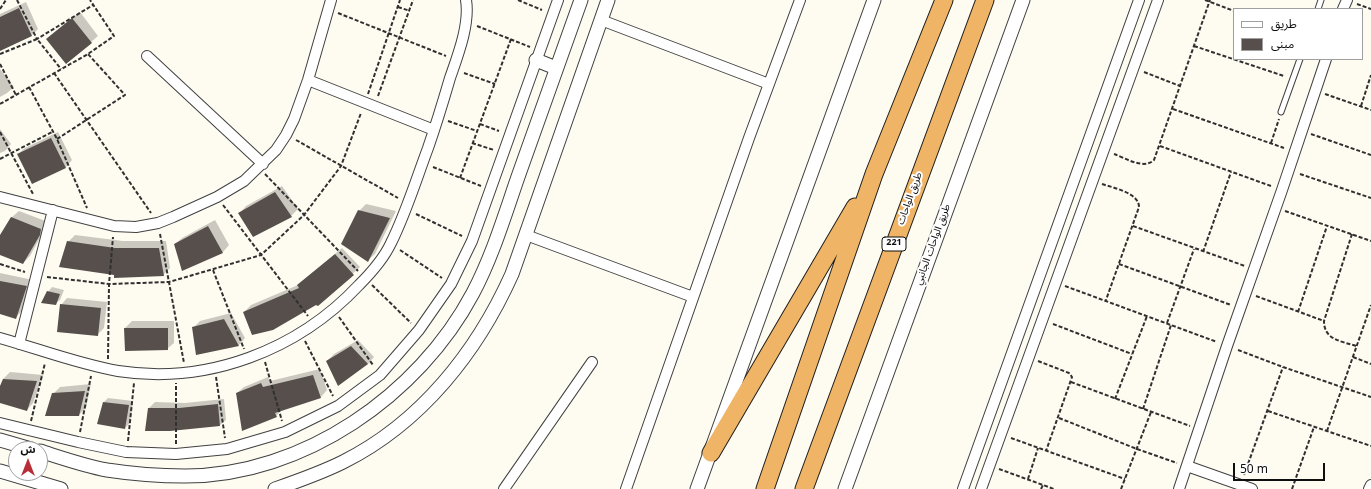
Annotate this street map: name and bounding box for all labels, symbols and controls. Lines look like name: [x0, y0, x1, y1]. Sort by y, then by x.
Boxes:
legend: [1233, 8, 1363, 60]
text: طريق: [1271, 12, 1297, 37]
text: مبنى: [1271, 32, 1294, 57]
street label: طريق الواحات: [896, 171, 926, 227]
street label: طريق الواحات الجانبي: [914, 203, 954, 287]
road number: 221: [882, 237, 906, 251]
text: ش: [20, 438, 36, 461]
north arrow: [8, 441, 48, 481]
scale bar: [1235, 455, 1327, 481]
text: 50 m: [1240, 457, 1268, 482]

